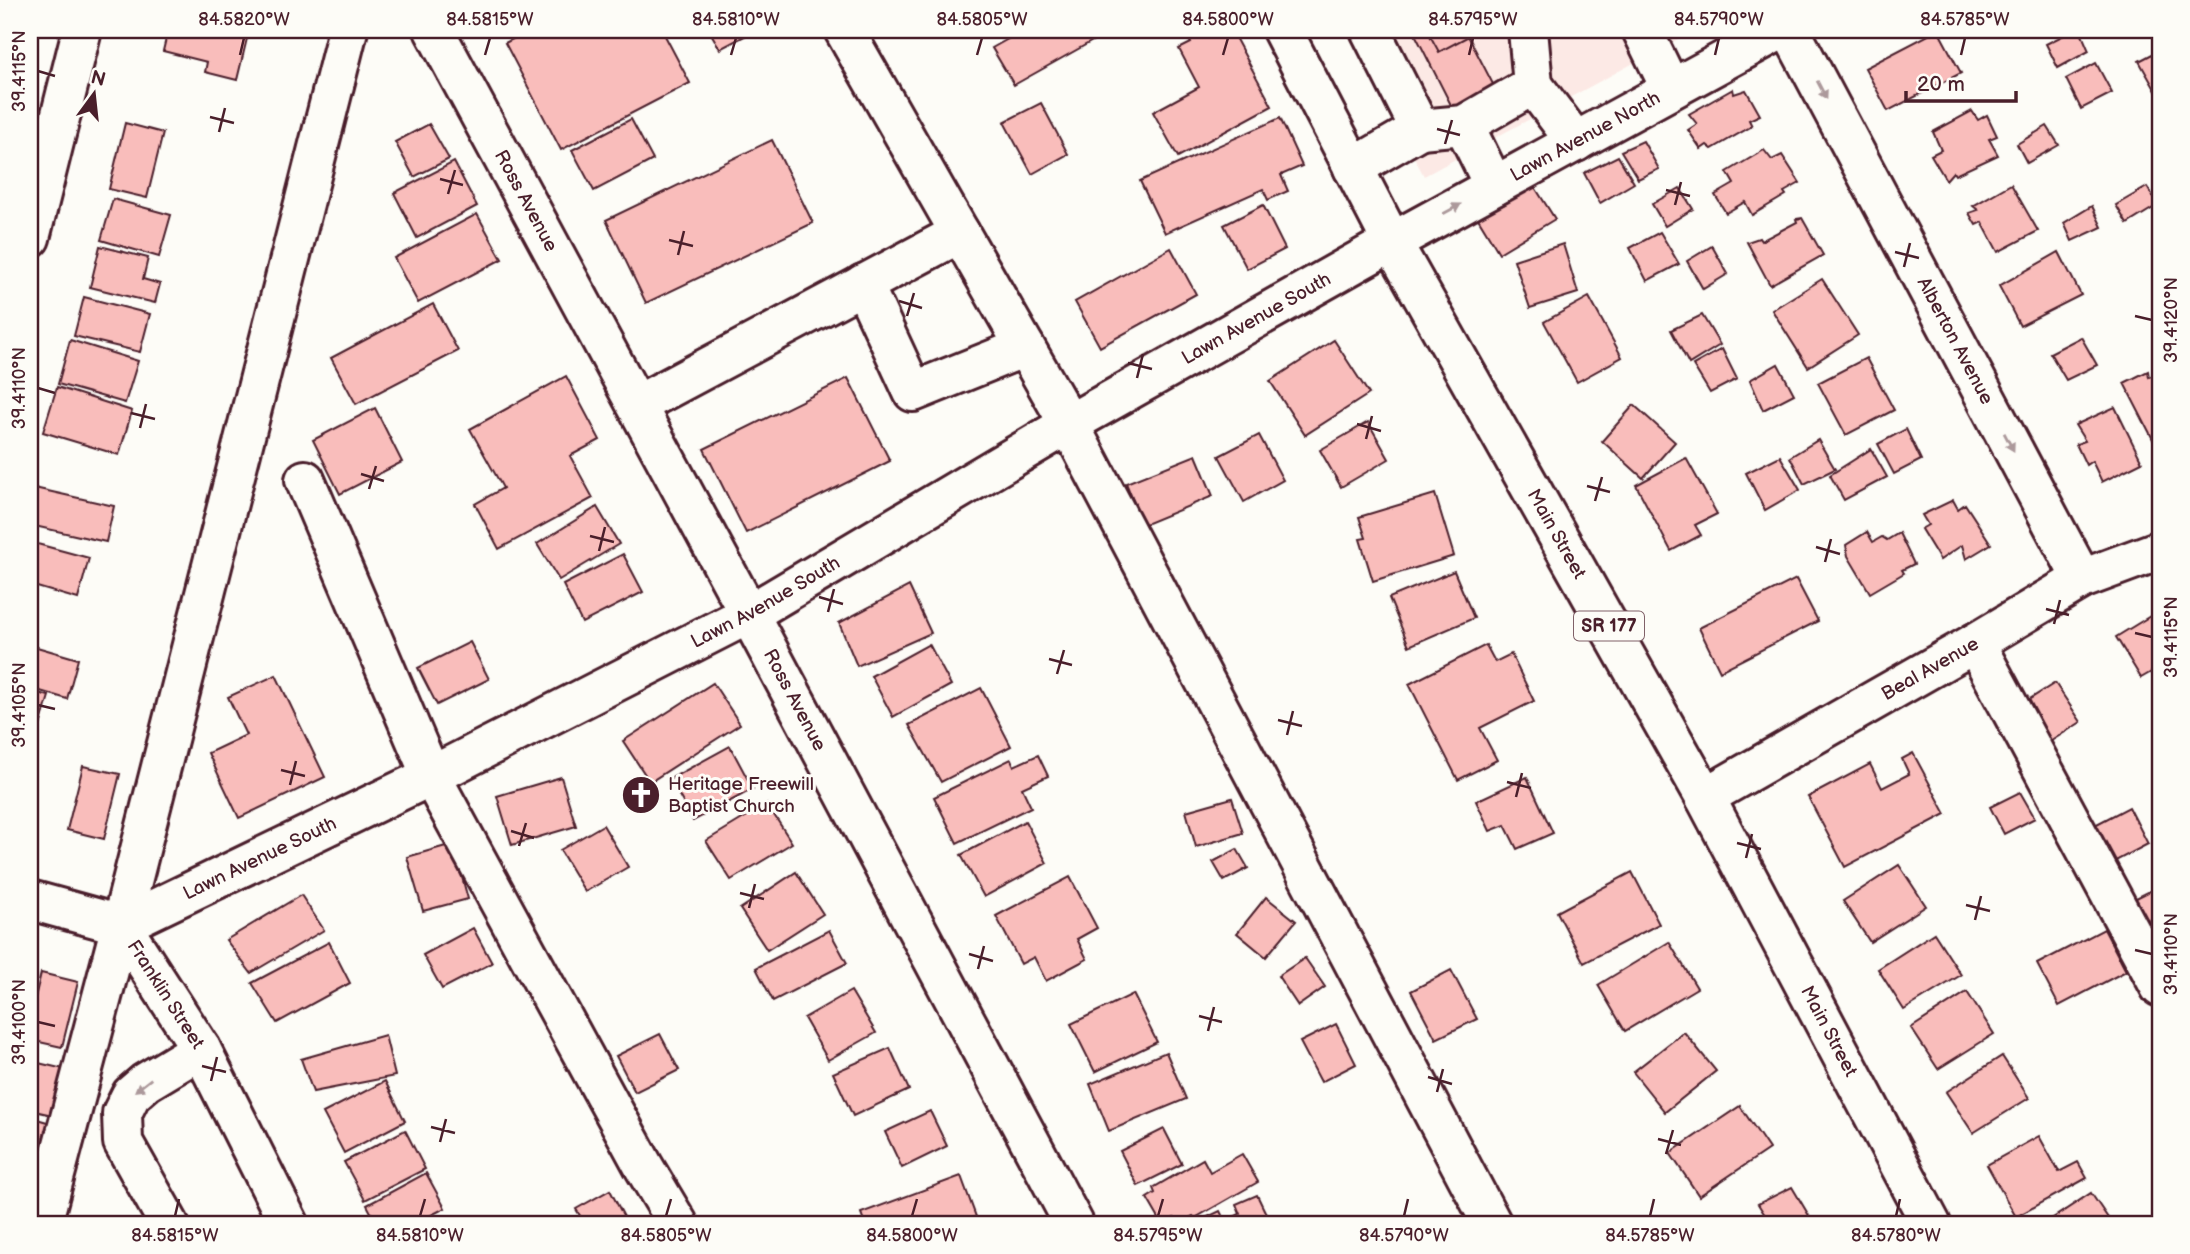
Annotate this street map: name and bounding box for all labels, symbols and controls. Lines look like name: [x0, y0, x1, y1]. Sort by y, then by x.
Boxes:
text: 84.5820°W: [198, 9, 290, 30]
text: 84.5815°W: [446, 9, 534, 30]
text: 84.5810°W: [692, 9, 781, 30]
text: 84.5805°W: [936, 9, 1028, 30]
text: 84.5800°W: [1182, 9, 1274, 30]
text: 84.5795°W: [1428, 9, 1518, 30]
text: 84.5790°W: [1674, 9, 1765, 30]
text: 84.5785°W: [1920, 9, 2010, 30]
text: 39.4115°N: [9, 30, 30, 112]
north arrow: [60, 60, 130, 130]
scale bar: [1906, 60, 2017, 104]
text: N: [88, 66, 108, 92]
text: 20 m: [1917, 72, 1965, 97]
one-way arrow: [1816, 80, 1828, 100]
street label: Lawn Avenue North: [1506, 86, 1664, 187]
street label: Ross Avenue: [489, 146, 563, 256]
one-way arrow: [1442, 204, 1462, 216]
street label: Lawn Avenue South: [1178, 267, 1335, 370]
street label: Alberton Avenue: [1912, 273, 1998, 408]
text: 39.4120°N: [2161, 277, 2182, 363]
text: 39.4110°N: [9, 347, 30, 429]
one-way arrow: [2004, 432, 2015, 452]
street label: Main Street: [1522, 485, 1591, 583]
street label: Lawn Avenue South: [687, 551, 844, 653]
text: 39.4115°N: [2161, 596, 2182, 678]
road number: SR 177: [1574, 612, 1644, 640]
street label: Beal Avenue: [1877, 632, 1983, 705]
street label: Ross Avenue: [758, 645, 831, 755]
text: 39.4105°N: [9, 662, 30, 748]
place label: Heritage Freewill Baptist Church: [668, 773, 814, 818]
church icon: Heritage Freewill Baptist Church: [620, 774, 662, 816]
street label: Lawn Avenue South: [179, 812, 340, 905]
text: 39.4110°N: [2161, 913, 2182, 995]
street label: Franklin Street: [122, 936, 209, 1053]
text: 39.4100°N: [9, 979, 30, 1065]
street label: Main Street: [1796, 982, 1862, 1081]
one-way arrow: [135, 1077, 152, 1092]
text: 84.5815°W: [131, 1225, 219, 1246]
text: 84.5810°W: [376, 1225, 465, 1246]
text: 84.5805°W: [620, 1225, 712, 1246]
text: 84.5800°W: [866, 1225, 958, 1246]
text: 84.5795°W: [1113, 1225, 1203, 1246]
text: 84.5790°W: [1359, 1225, 1450, 1246]
text: 84.5785°W: [1605, 1225, 1695, 1246]
text: 84.5780°W: [1851, 1225, 1942, 1246]

